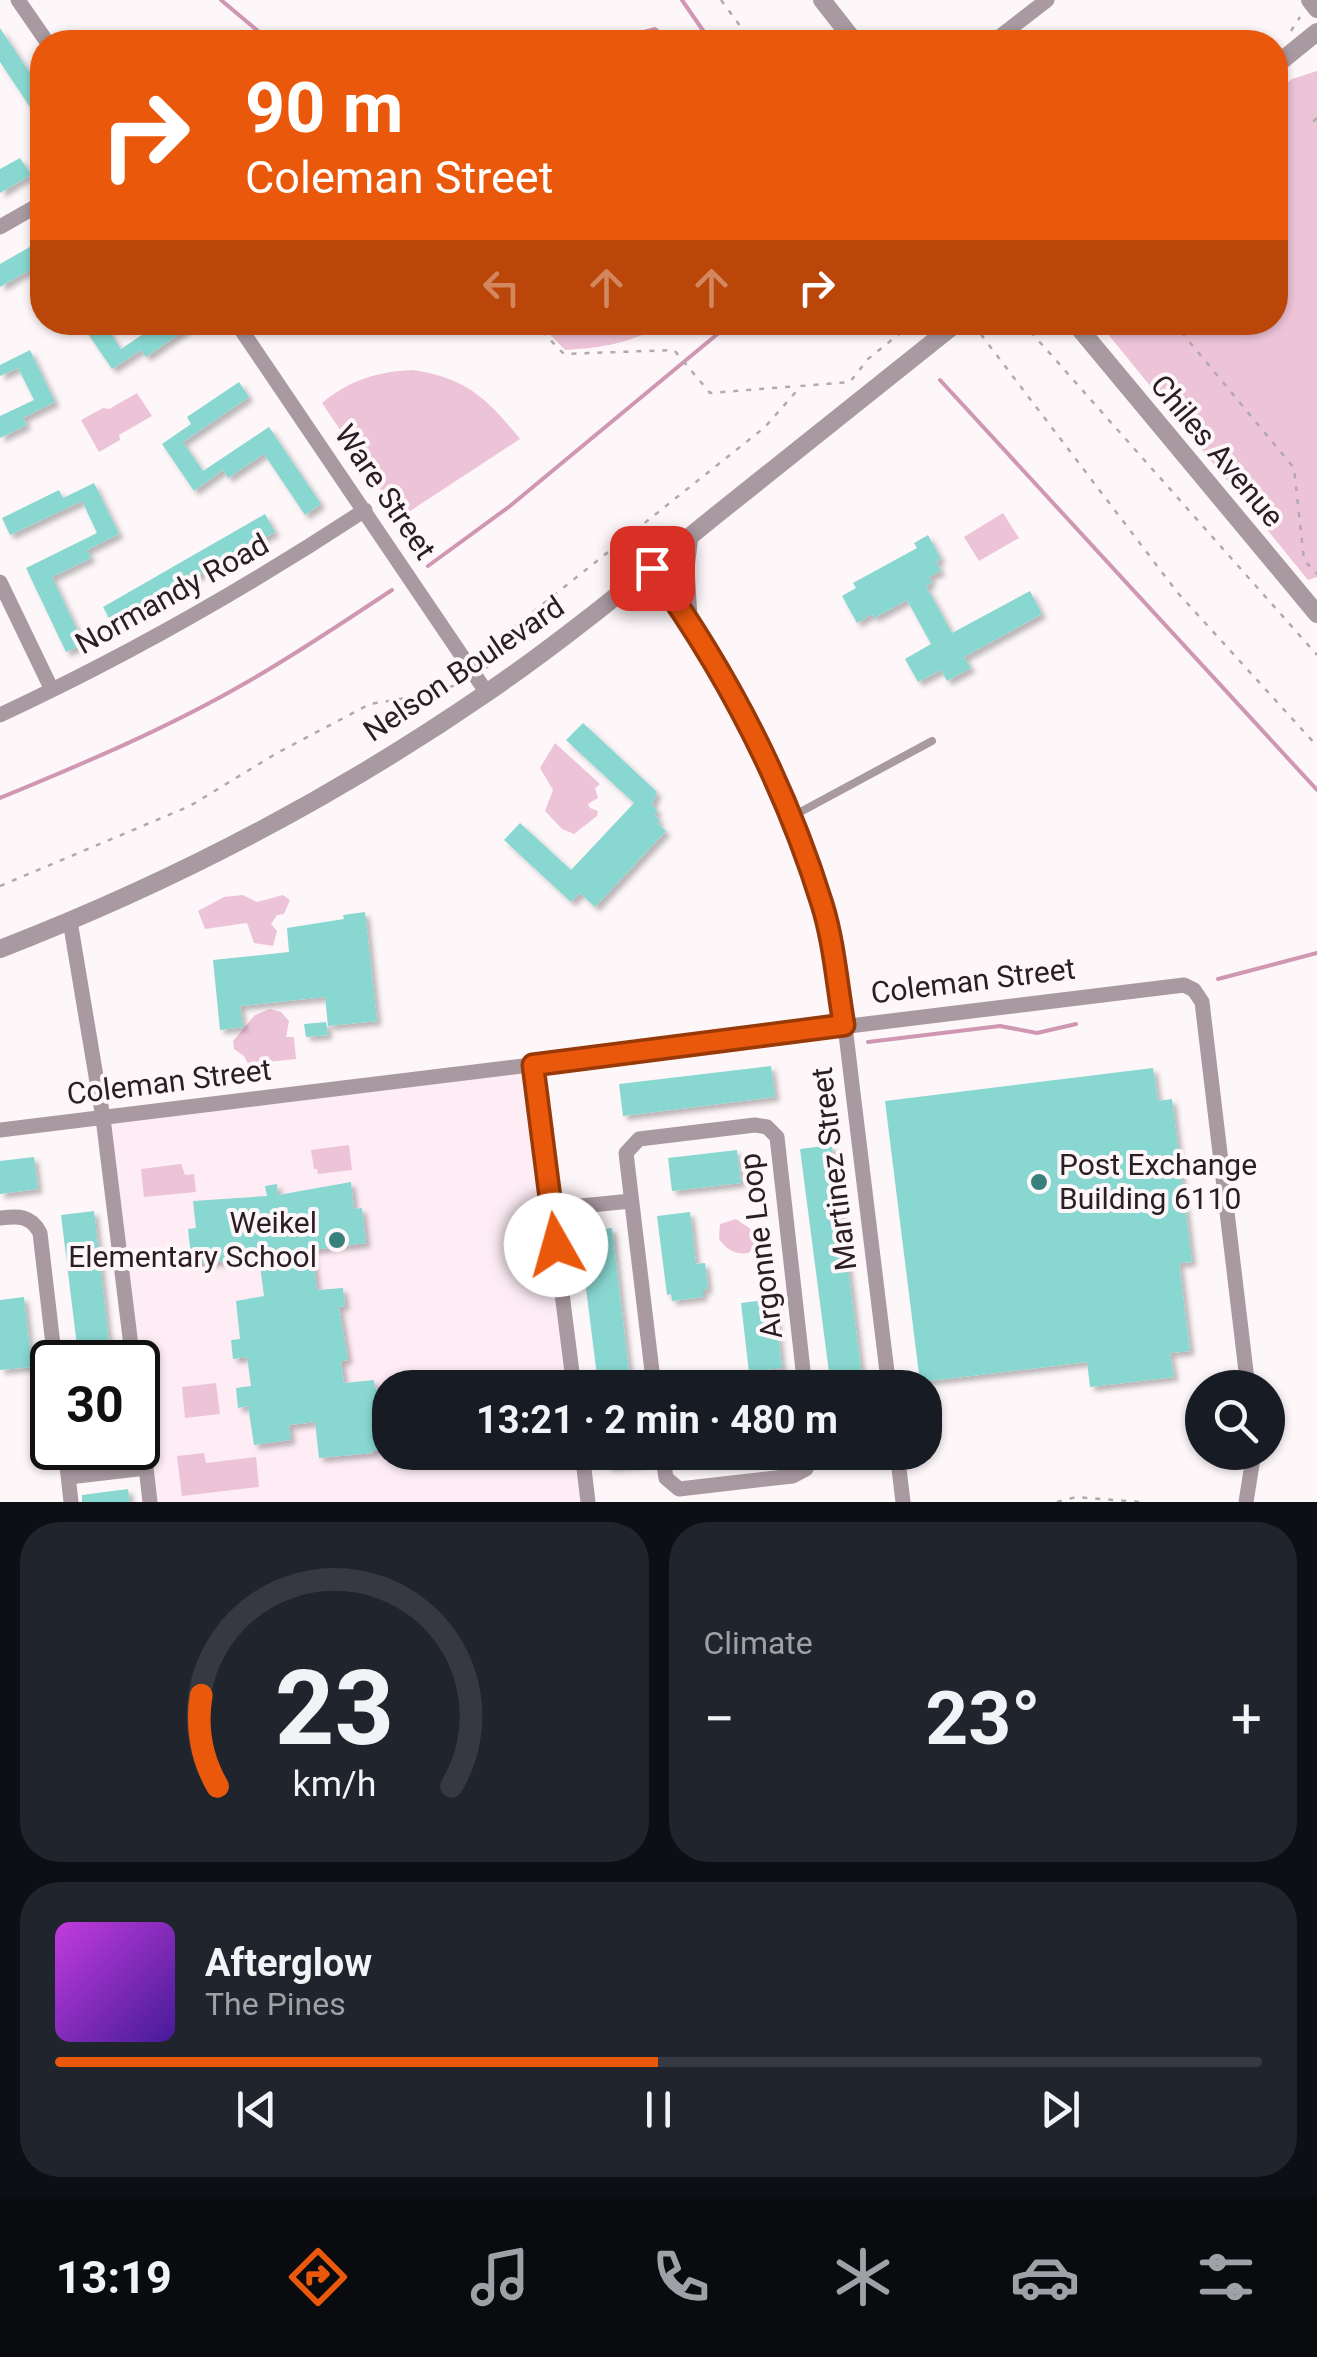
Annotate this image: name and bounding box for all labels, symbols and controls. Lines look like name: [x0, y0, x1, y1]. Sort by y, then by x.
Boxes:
text: 90 m: [245, 67, 403, 149]
icon: right: [80, 70, 210, 200]
text: Coleman Street: [245, 151, 553, 204]
icon: left: [474, 260, 529, 315]
icon: ahead: [579, 260, 634, 315]
icon: ahead: [684, 260, 739, 315]
icon: right: [789, 260, 844, 315]
street label: Chiles Avenue: [1144, 368, 1291, 534]
street label: Ware Street: [328, 418, 443, 566]
street label: Normandy Road: [69, 526, 274, 661]
pin: [610, 526, 695, 611]
icon: arrive: [625, 541, 680, 596]
street label: Nelson Boulevard: [357, 589, 571, 749]
street label: Coleman Street: [869, 951, 1077, 1010]
street label: Coleman Street: [65, 1052, 273, 1111]
street label: Martinez Street: [804, 1065, 863, 1273]
place label: Post Exchange Building 6110: [1059, 1147, 1257, 1216]
street label: Argonne Loop: [732, 1151, 789, 1341]
marker: Post Exchange Building 6110: [1028, 1171, 1050, 1193]
position arrow: [504, 1193, 608, 1297]
place label: Weikel Elementary School: [68, 1205, 317, 1274]
marker: Weikel Elementary School: [326, 1229, 348, 1251]
speed limit sign: 30: [30, 1340, 160, 1470]
map controls: [1185, 1370, 1285, 1470]
button: search: [1185, 1370, 1285, 1470]
text: 13:21 · 2 min · 480 m: [476, 1398, 838, 1442]
text: Climate: [704, 1624, 813, 1662]
text: 23: [275, 1648, 394, 1769]
text: 23°: [925, 1674, 1041, 1762]
text: −: [704, 1687, 735, 1751]
text: +: [1231, 1687, 1262, 1751]
text: km/h: [292, 1763, 376, 1805]
text: Afterglow: [205, 1941, 372, 1985]
text: The Pines: [205, 1985, 346, 2023]
icon: previous: [229, 2082, 284, 2137]
icon: pause: [631, 2082, 686, 2137]
icon: next: [1033, 2082, 1088, 2137]
icon: directions: [283, 2242, 353, 2312]
icon: music: [465, 2242, 535, 2312]
icon: phone: [646, 2242, 716, 2312]
icon: climate: [828, 2242, 898, 2312]
icon: car: [1010, 2242, 1080, 2312]
icon: filters: [1191, 2242, 1261, 2312]
text: 13:19: [56, 2251, 172, 2304]

